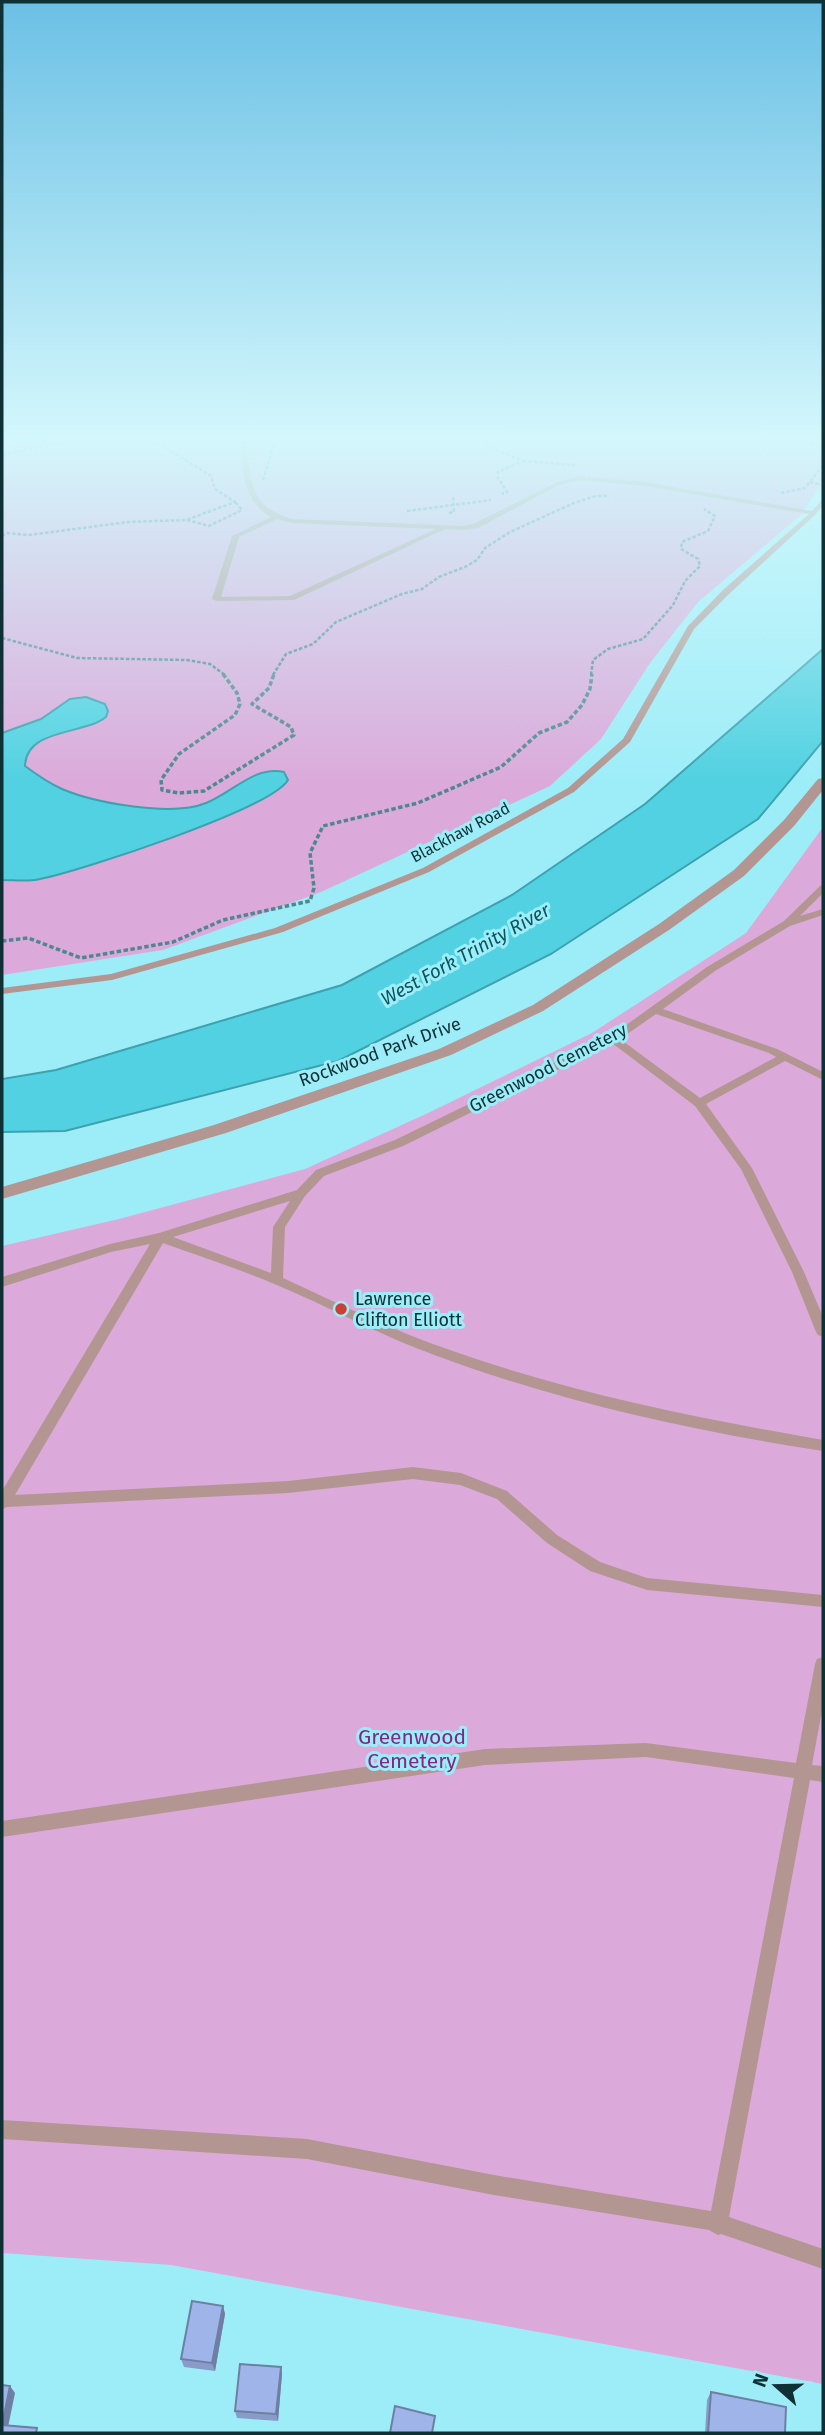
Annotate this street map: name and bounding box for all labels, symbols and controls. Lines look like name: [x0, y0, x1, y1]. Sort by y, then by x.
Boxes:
street label: Blackhaw Road: [407, 798, 513, 867]
water label: West Fork Trinity River: [377, 898, 554, 1010]
street label: Rockwood Park Drive: [296, 1012, 464, 1092]
street label: Greenwood Cemetery: [465, 1019, 631, 1117]
place label: Lawrence Clifton Elliott: [355, 1288, 462, 1331]
marker: Lawrence Clifton Elliott: [333, 1301, 349, 1317]
park label: Greenwood Cemetery: [358, 1724, 466, 1774]
north arrow: [741, 2351, 811, 2421]
text: N: [748, 2370, 773, 2390]

